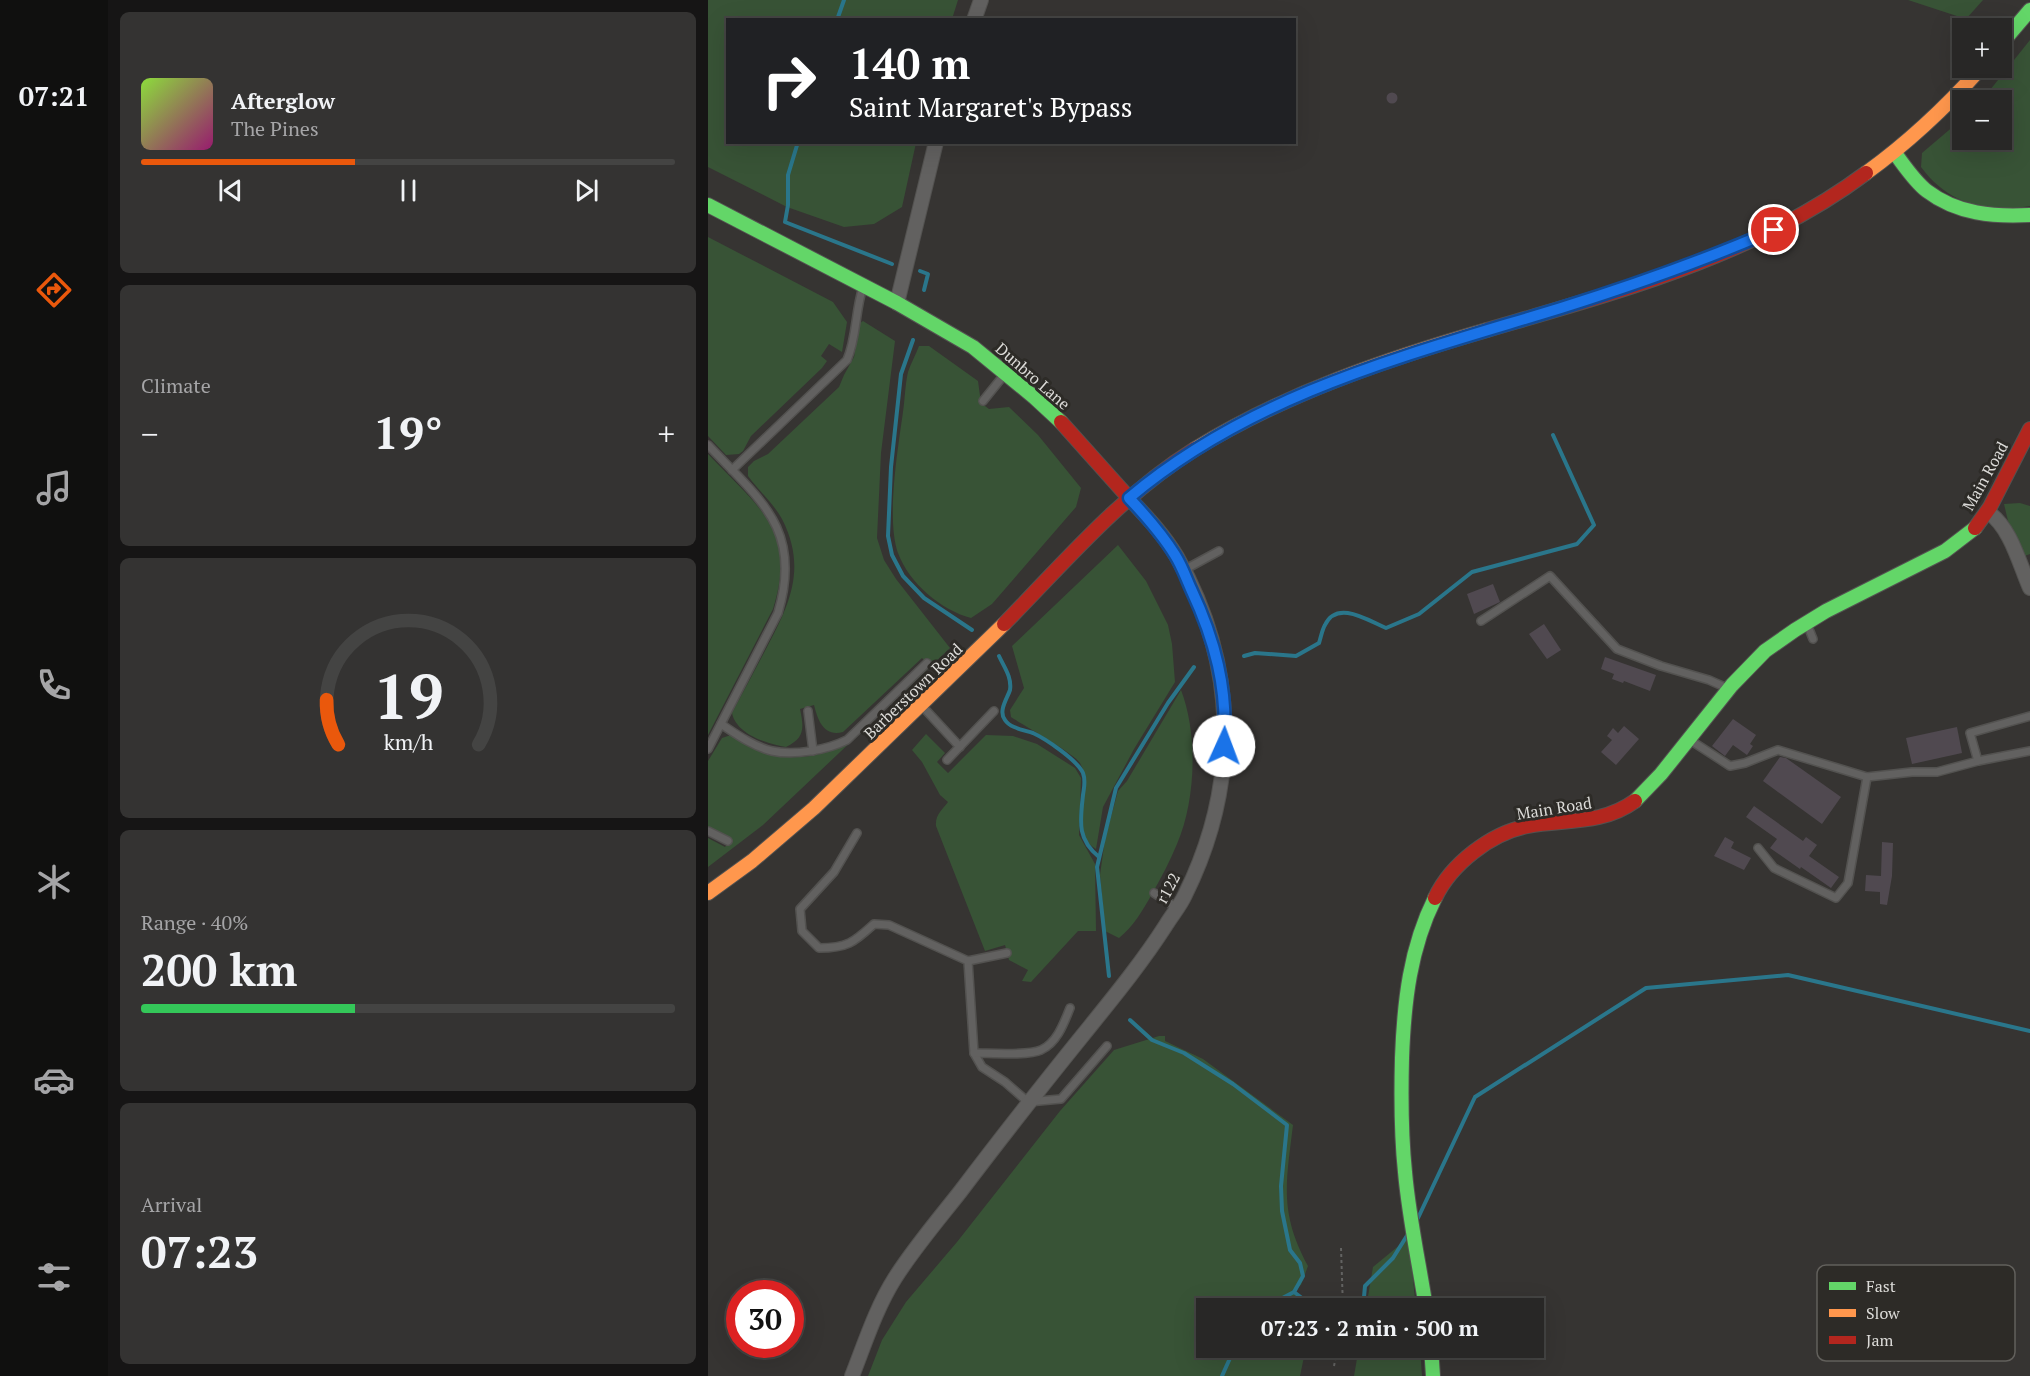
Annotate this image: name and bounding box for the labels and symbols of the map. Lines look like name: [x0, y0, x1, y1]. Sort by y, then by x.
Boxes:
pin: [1748, 204, 1799, 255]
street label: Dunbro Lane: [991, 338, 1075, 414]
street label: Main Road: [1957, 437, 2013, 515]
street label: Barberstown Road: [859, 638, 967, 744]
position arrow: [1192, 714, 1256, 778]
street label: Main Road: [1515, 791, 1593, 825]
street label: r122: [1151, 869, 1185, 907]
legend: [1817, 1265, 2015, 1361]
text: Fast: [1866, 1275, 1896, 1297]
speed limit sign: 30: [726, 1280, 804, 1358]
text: Slow: [1866, 1302, 1900, 1324]
text: Jam: [1866, 1329, 1894, 1351]

